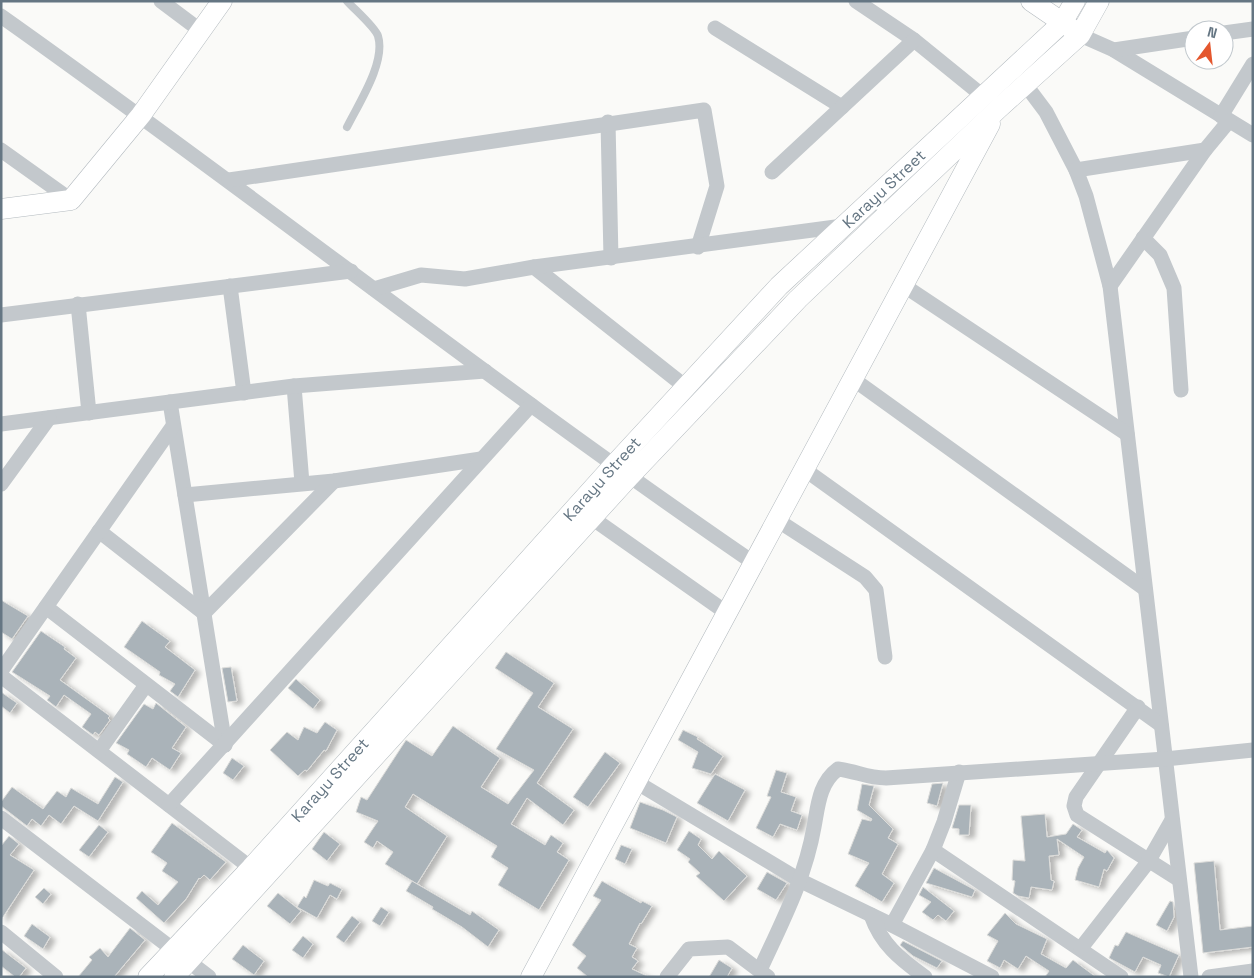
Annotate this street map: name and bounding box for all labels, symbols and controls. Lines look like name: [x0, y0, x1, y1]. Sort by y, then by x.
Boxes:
north arrow: [1184, 20, 1234, 70]
text: N: [1205, 23, 1219, 42]
street label: Karayu Street: [838, 145, 930, 233]
street label: Karayu Street: [559, 432, 645, 526]
street label: Karayu Street: [287, 733, 373, 827]

